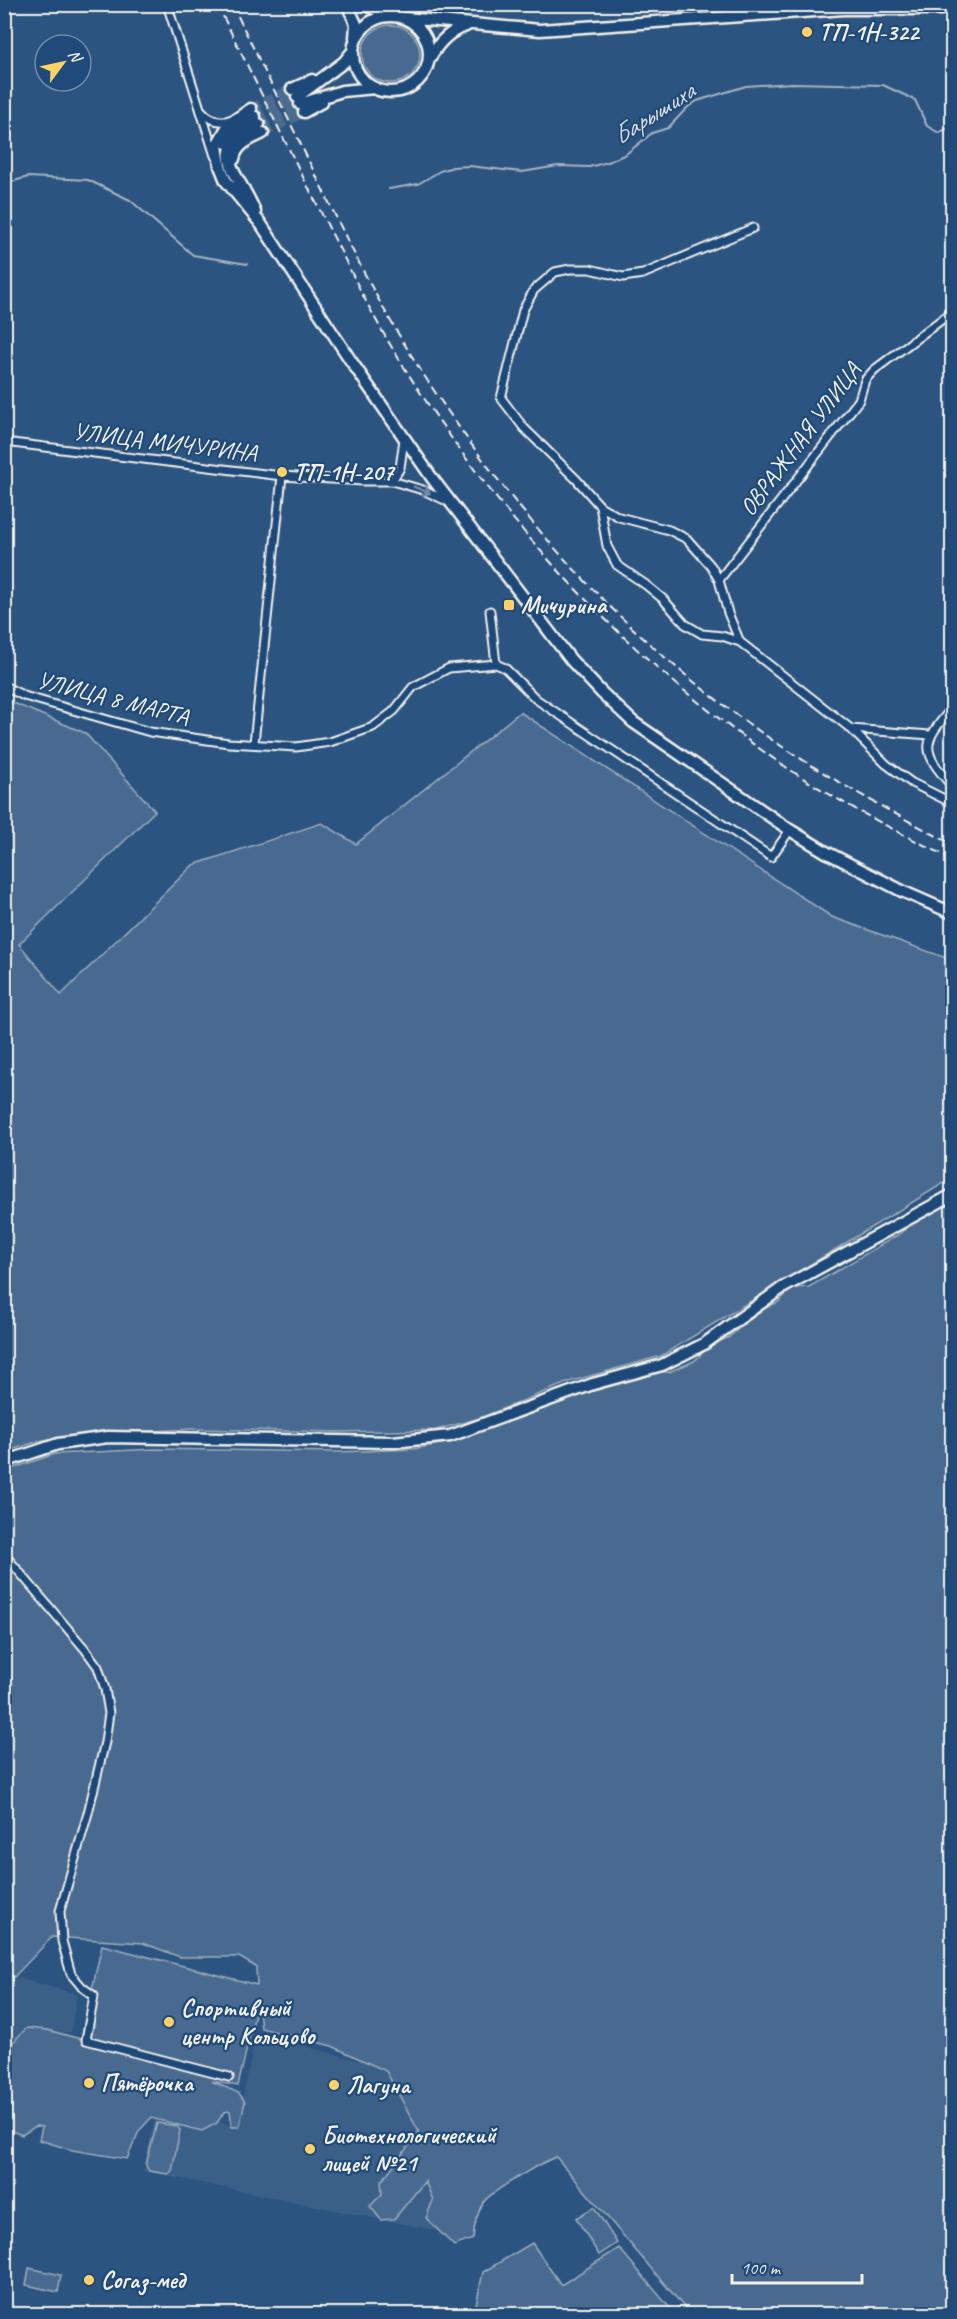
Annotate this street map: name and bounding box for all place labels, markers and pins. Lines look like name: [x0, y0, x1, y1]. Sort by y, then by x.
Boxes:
place label: ТП-1Н-322: [819, 17, 921, 47]
marker: ТП-1Н-322: [800, 25, 814, 39]
place label: ТП-1Н-207: [294, 457, 396, 487]
marker: ТП-1Н-207: [275, 465, 289, 479]
place label: Мичурина: [521, 590, 609, 620]
marker: Мичурина: [502, 598, 516, 612]
place label: Спортивный центр Кольцово: [181, 1993, 317, 2051]
marker: Спортивный центр Кольцово: [162, 2015, 176, 2029]
place label: Пятёрочка: [101, 2068, 194, 2098]
place label: Лагуна: [346, 2070, 412, 2100]
marker: Пятёрочка: [82, 2076, 96, 2090]
marker: Лагуна: [327, 2078, 341, 2092]
place label: Биотехнологический лицей №21: [322, 2120, 498, 2178]
marker: Биотехнологический лицей №21: [303, 2142, 317, 2156]
place label: Согаз-мед: [101, 2265, 187, 2296]
marker: Согаз-мед: [82, 2273, 96, 2287]

